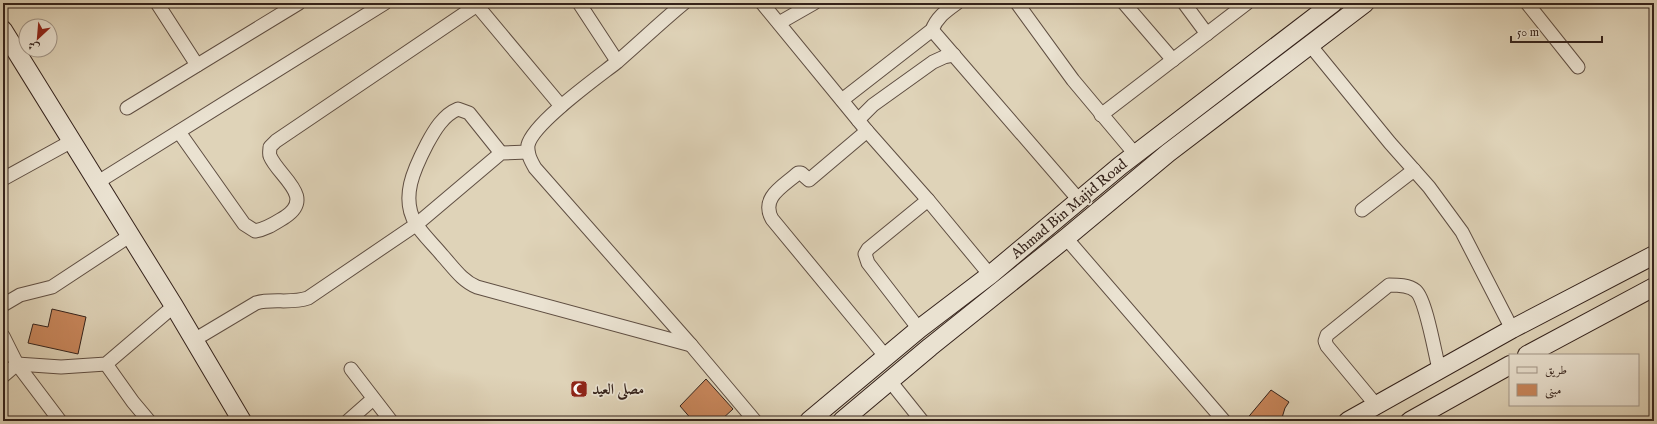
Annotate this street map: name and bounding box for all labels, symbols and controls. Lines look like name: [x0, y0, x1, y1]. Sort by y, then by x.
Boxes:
north arrow: [18, 18, 58, 58]
scale bar: [1511, 18, 1602, 44]
text: 50 m: [1517, 25, 1539, 40]
text: ش: [26, 37, 42, 55]
street label: Ahmad Bin Majid Road: [1006, 154, 1132, 264]
legend: [1509, 354, 1639, 406]
text: طريق: [1545, 363, 1567, 378]
mosque icon: مصلى العيد: [569, 379, 589, 399]
place label: مصلى العيد: [592, 380, 644, 401]
text: مبنى: [1545, 383, 1561, 399]

